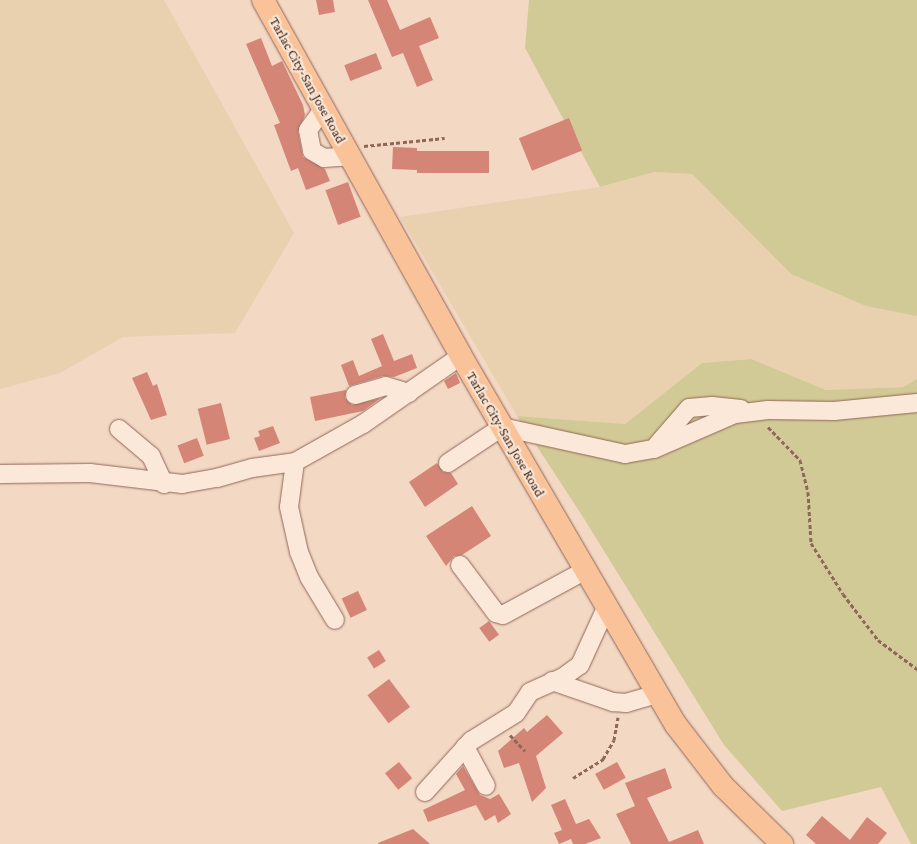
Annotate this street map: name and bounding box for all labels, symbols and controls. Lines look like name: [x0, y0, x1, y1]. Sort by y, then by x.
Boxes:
street label: Tarlac City-San Jose Road: [266, 14, 350, 146]
street label: Tarlac City-San Jose Road: [463, 368, 549, 500]

